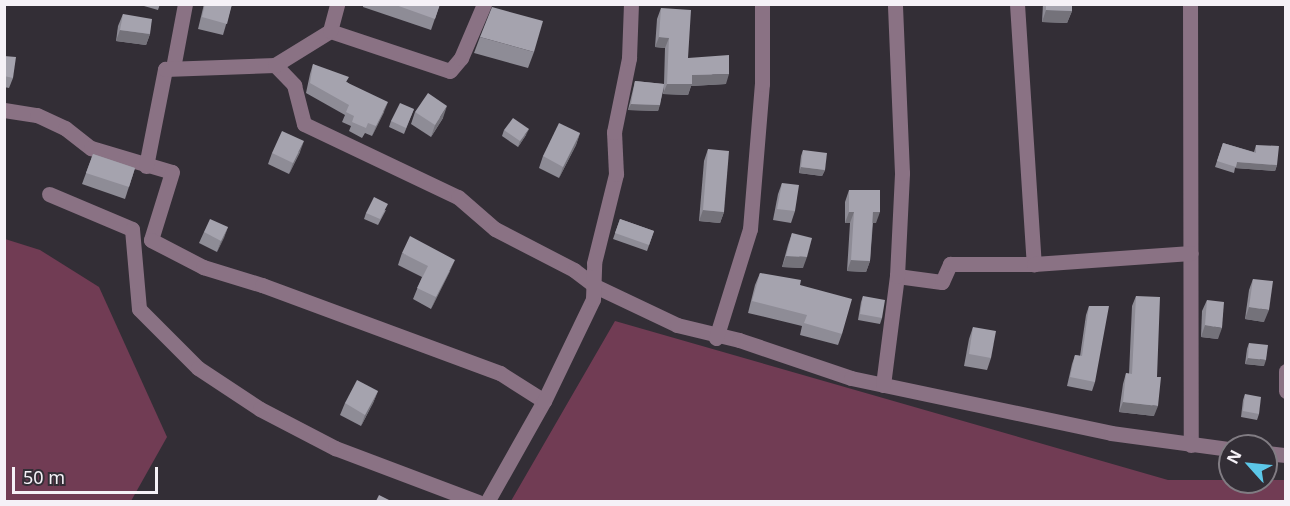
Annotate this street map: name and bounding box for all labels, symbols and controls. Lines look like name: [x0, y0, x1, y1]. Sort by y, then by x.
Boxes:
north arrow: [1218, 434, 1278, 494]
text: N: [1221, 446, 1246, 468]
scale bar: [15, 455, 160, 493]
text: 50 m: [23, 465, 65, 489]

